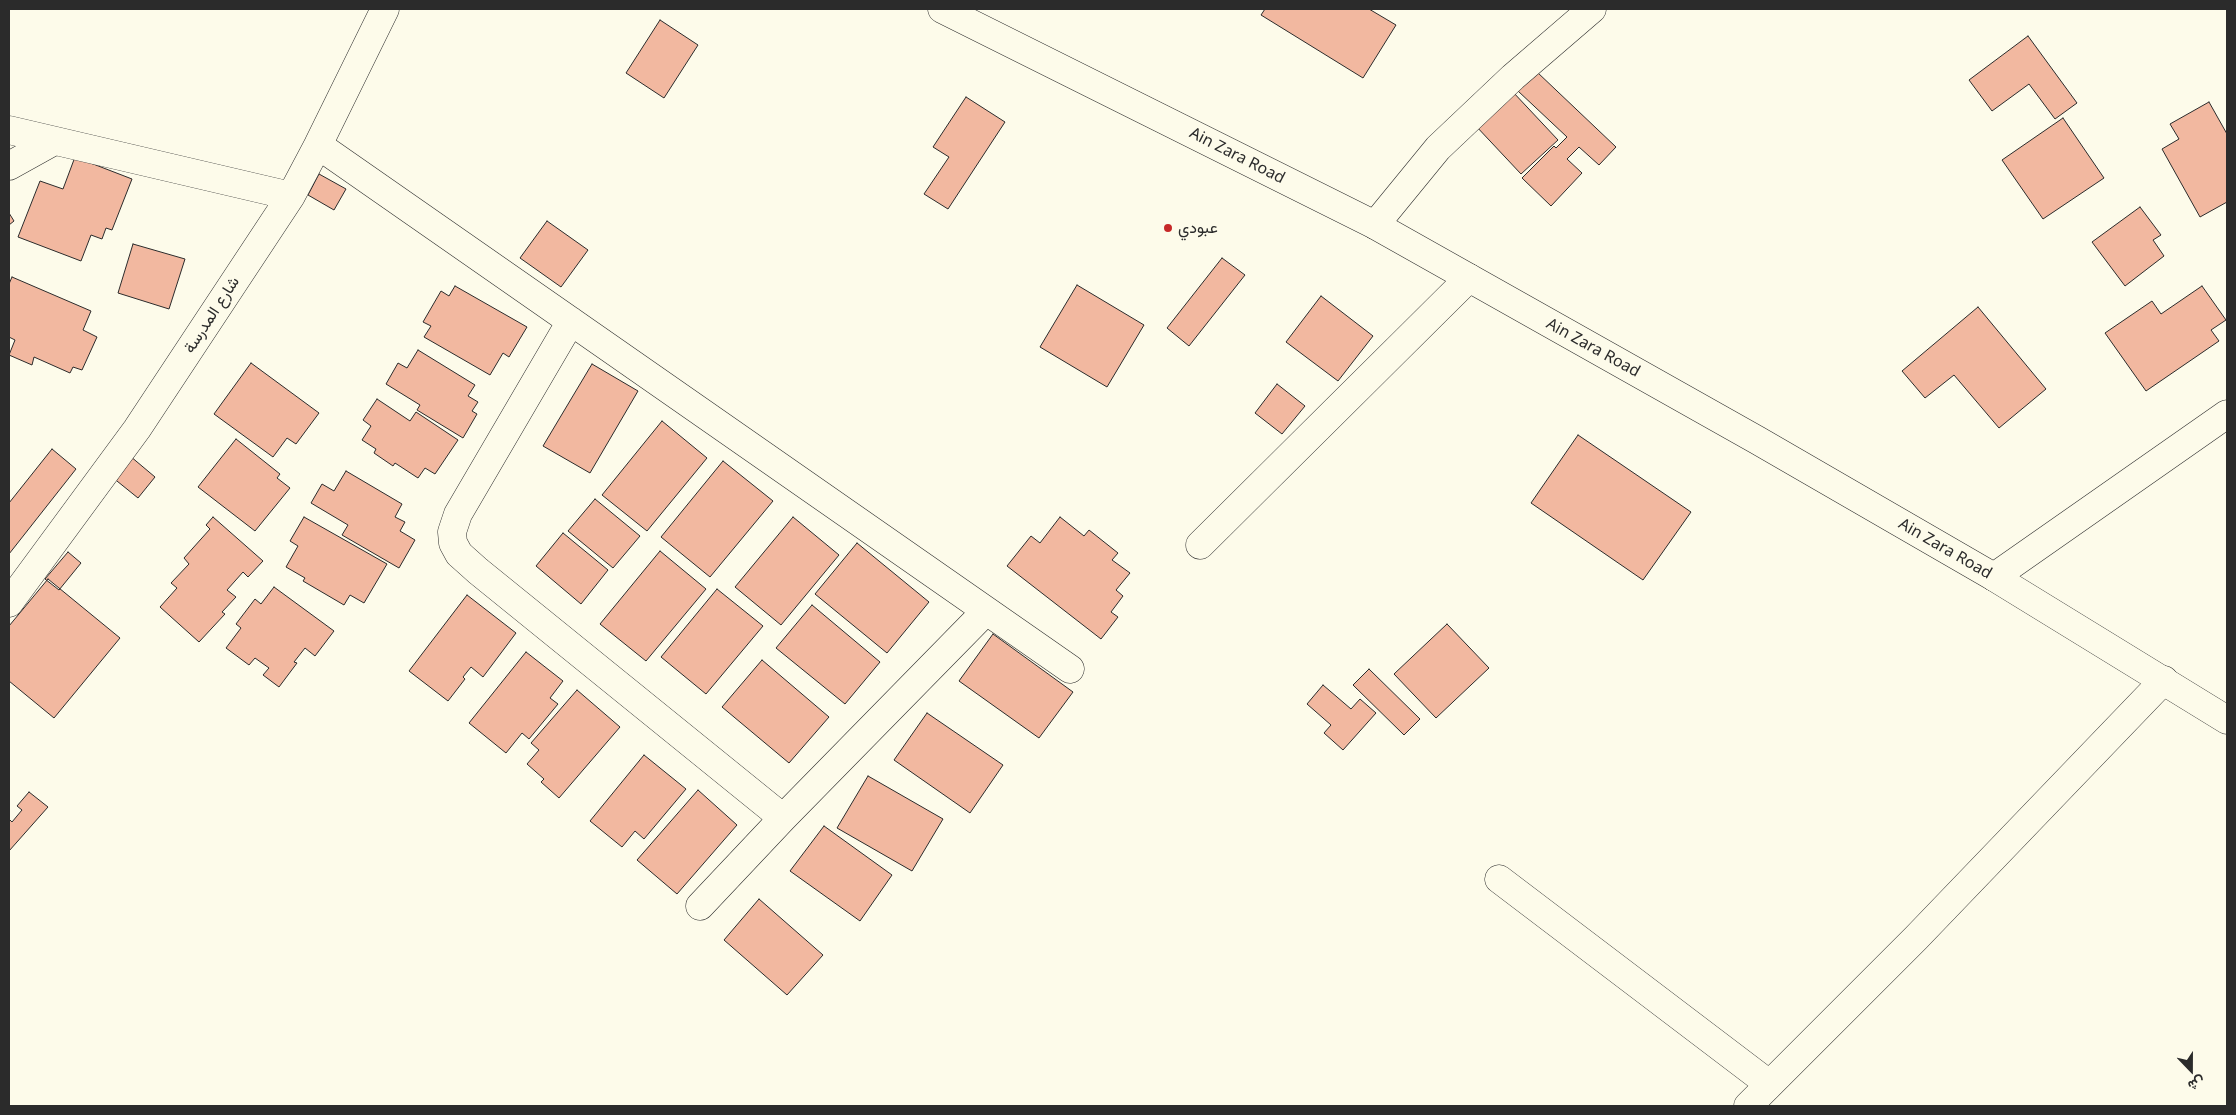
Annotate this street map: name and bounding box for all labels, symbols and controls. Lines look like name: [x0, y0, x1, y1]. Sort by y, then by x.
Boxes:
street label: Ain Zara Road: [1186, 124, 1288, 188]
place label: عبودي: [1178, 218, 1218, 238]
marker: عبودي: [1162, 222, 1174, 234]
street label: شارع المدرسة: [180, 273, 244, 357]
street label: Ain Zara Road: [1543, 314, 1643, 382]
street label: Ain Zara Road: [1895, 515, 1995, 583]
north arrow: [2166, 1045, 2216, 1095]
text: ش: [2185, 1072, 2208, 1096]

